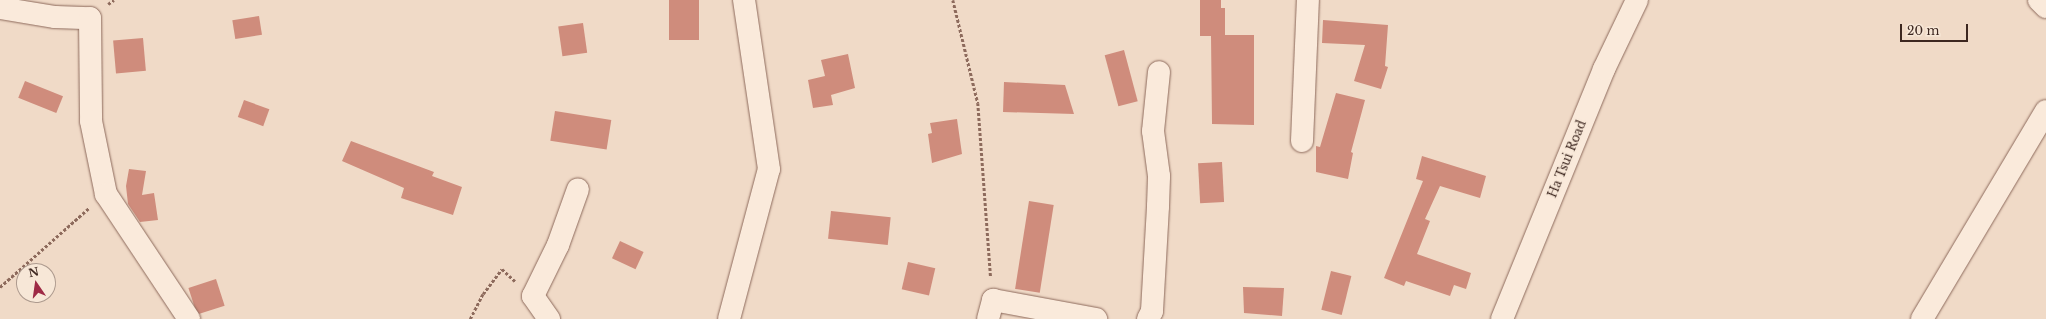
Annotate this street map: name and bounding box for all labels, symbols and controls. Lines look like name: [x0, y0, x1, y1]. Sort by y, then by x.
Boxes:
scale bar: [1902, 16, 1970, 42]
text: 20 m: [1907, 23, 1939, 38]
street label: Ha Tsui Road: [1545, 118, 1589, 200]
north arrow: [16, 263, 56, 303]
text: N: [27, 264, 40, 280]

